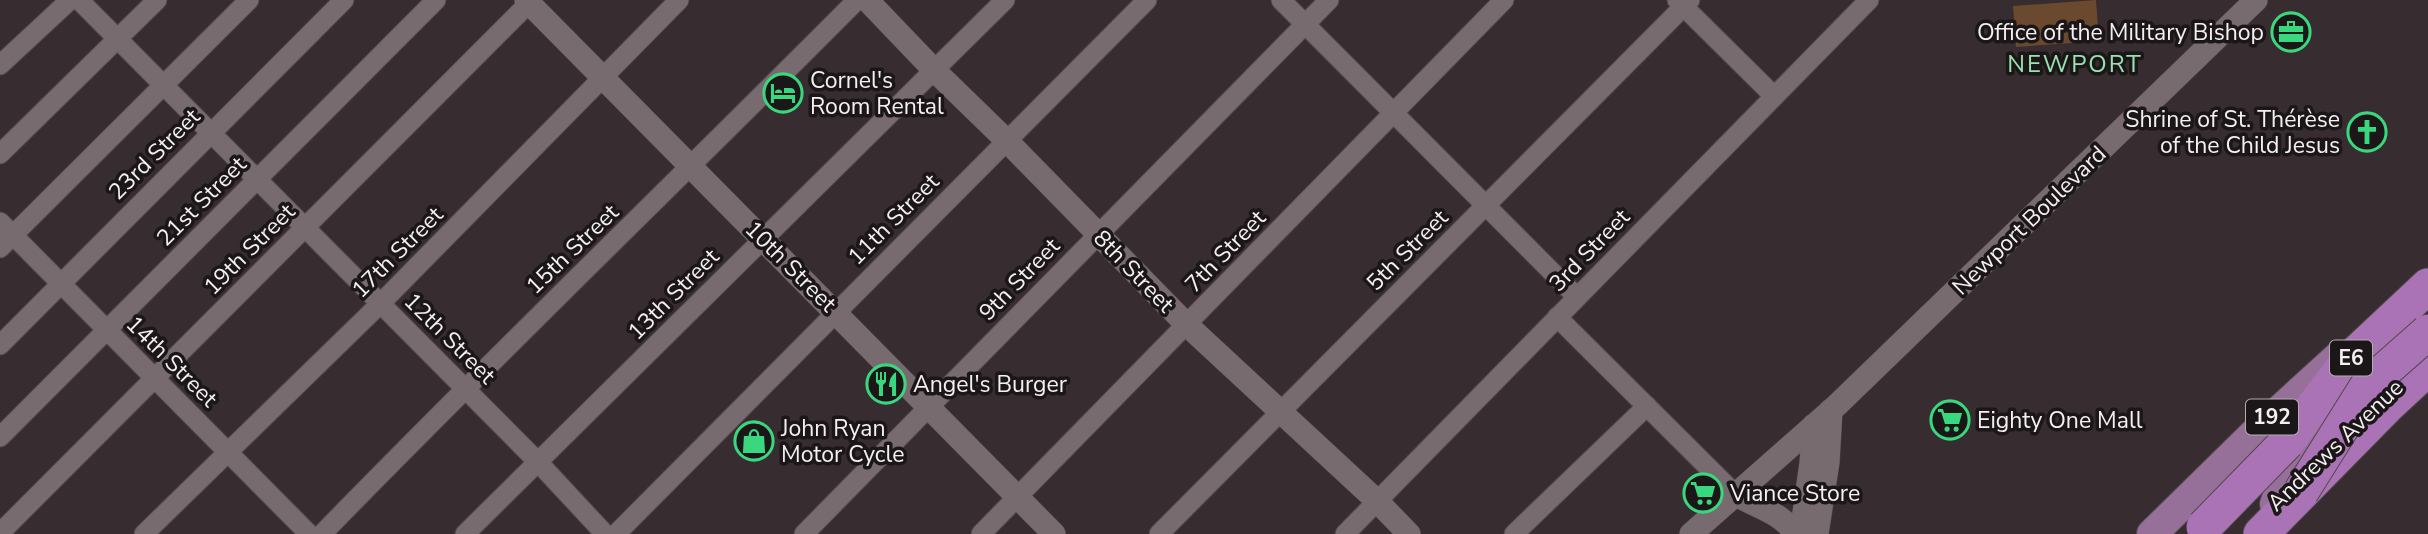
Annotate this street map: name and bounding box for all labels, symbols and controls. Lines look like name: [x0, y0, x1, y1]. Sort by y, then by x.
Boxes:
office icon: Office of the Military Bishop: [2270, 11, 2312, 53]
place label: Office of the Military Bishop: [1977, 17, 2264, 48]
district label: NEWPORT: [2007, 48, 2143, 80]
place label: Cornel's Room Rental: [810, 65, 944, 122]
hotel icon: Cornel's Room Rental: [762, 72, 804, 114]
street label: 23rd Street: [102, 101, 208, 207]
place label: Shrine of St. Thérèse of the Child Jesus: [2125, 104, 2340, 161]
church icon: Shrine of St. Thérèse of the Child Jesus: [2346, 111, 2388, 153]
street label: Newport Boulevard: [1946, 139, 2113, 302]
street label: 21st Street: [150, 149, 254, 253]
street label: 11th Street: [841, 166, 946, 272]
street label: 19th Street: [197, 196, 302, 302]
street label: 15th Street: [519, 197, 626, 301]
street label: 17th Street: [345, 199, 450, 305]
street label: 5th Street: [1360, 202, 1456, 298]
street label: 3rd Street: [1542, 202, 1637, 299]
street label: 7th Street: [1178, 203, 1273, 299]
street label: 10th Street: [738, 214, 844, 319]
street label: 8th Street: [1087, 223, 1181, 320]
street label: 9th Street: [972, 231, 1067, 327]
street label: 13th Street: [621, 241, 726, 347]
street label: 12th Street: [397, 286, 503, 391]
street label: 14th Street: [119, 309, 225, 414]
road number: E6: [2330, 340, 2372, 376]
restaurant icon: Angel's Burger: [865, 363, 907, 405]
place label: Angel's Burger: [913, 369, 1068, 400]
street label: Andrews Avenue: [2261, 372, 2410, 518]
supermarket icon: Eighty One Mall: [1929, 399, 1971, 441]
road number: 192: [2246, 400, 2298, 434]
place label: Eighty One Mall: [1977, 405, 2143, 436]
place label: John Ryan Motor Cycle: [780, 413, 904, 470]
shop icon: John Ryan Motor Cycle: [733, 420, 775, 462]
supermarket icon: Viance Store: [1682, 472, 1724, 514]
place label: Viance Store: [1729, 478, 1860, 509]

